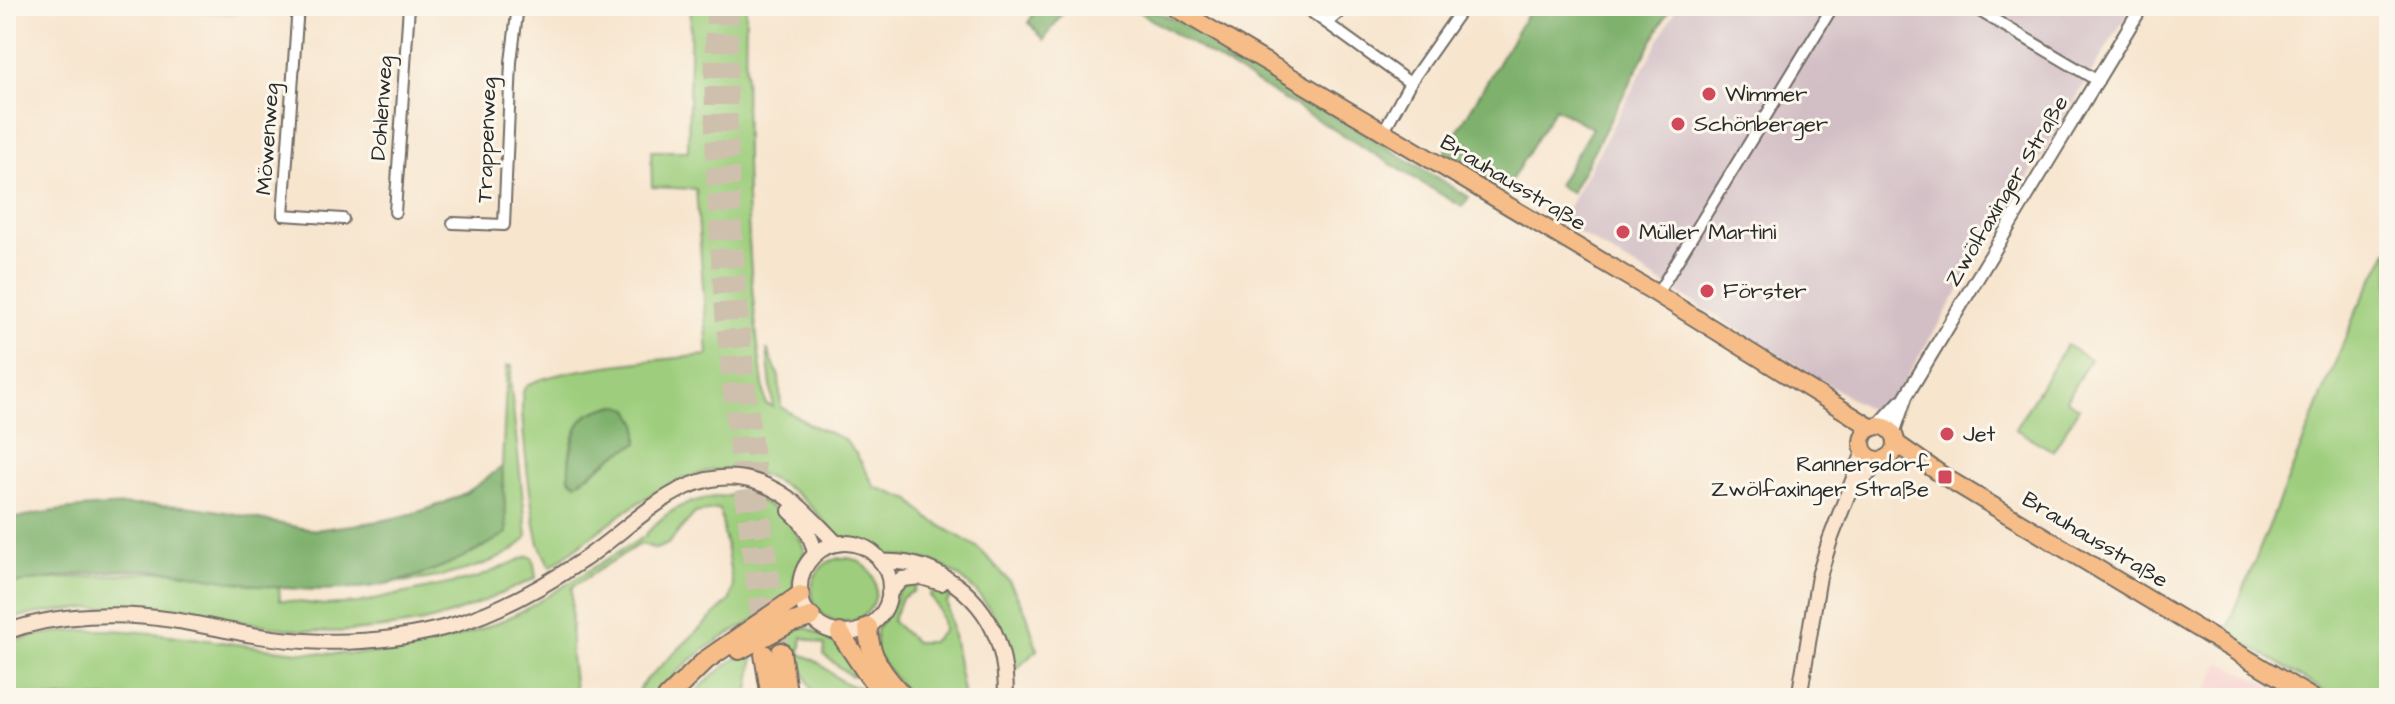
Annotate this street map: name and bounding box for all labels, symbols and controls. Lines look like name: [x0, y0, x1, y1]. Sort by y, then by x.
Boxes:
street label: Dohlenweg: [363, 55, 402, 161]
street label: Trappenweg: [469, 77, 506, 203]
place label: Wimmer: [1725, 79, 1807, 110]
street label: Möwenweg: [249, 82, 288, 196]
marker: Wimmer: [1700, 85, 1718, 103]
street label: Zwölfaxinger Straße: [1938, 90, 2077, 293]
place label: Schönberger: [1694, 109, 1828, 141]
marker: Schönberger: [1669, 115, 1687, 133]
street label: Brauhausstraße: [1434, 127, 1592, 239]
place label: Müller Martini: [1639, 217, 1776, 248]
marker: Müller Martini: [1614, 223, 1632, 241]
place label: Förster: [1723, 276, 1807, 307]
marker: Förster: [1698, 282, 1716, 300]
place label: Jet: [1963, 419, 1996, 450]
marker: Jet: [1938, 425, 1956, 443]
place label: Rannersdorf Zwölfaxinger Straße: [1711, 449, 1930, 506]
marker: Rannersdorf Zwölfaxinger Straße: [1936, 468, 1954, 486]
street label: Brauhausstraße: [2016, 484, 2174, 596]

